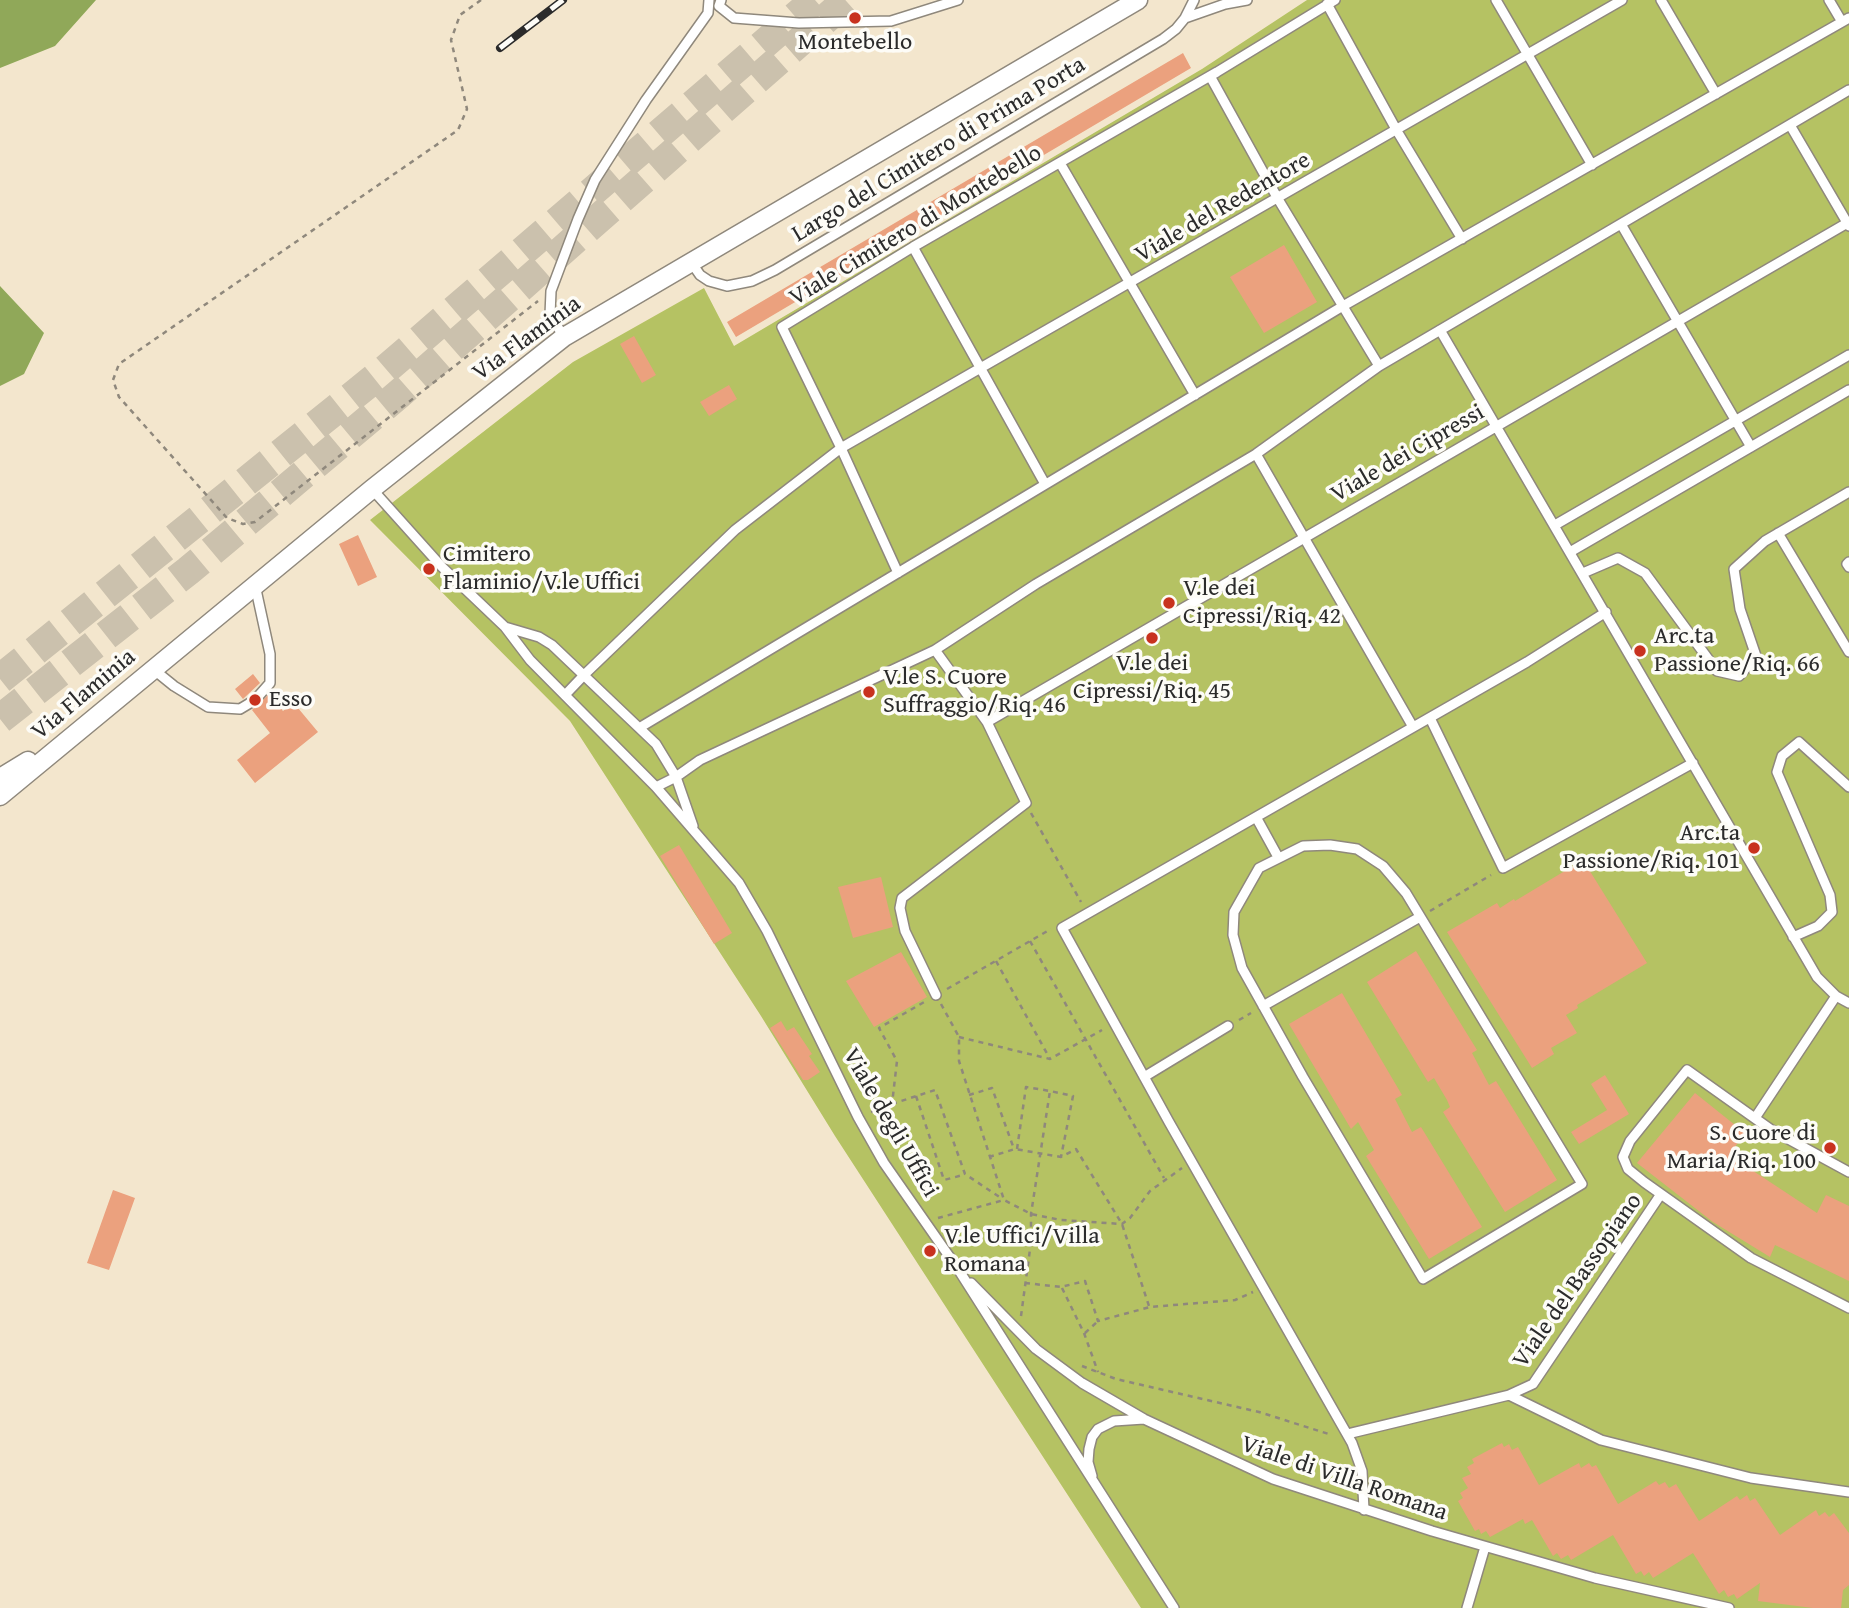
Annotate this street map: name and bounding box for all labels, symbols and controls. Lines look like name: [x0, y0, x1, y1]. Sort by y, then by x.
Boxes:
marker: Montebello: [847, 10, 863, 26]
place label: Montebello: [798, 29, 912, 57]
street label: Largo del Cimitero di Prima Porta: [787, 51, 1091, 249]
street label: Viale Cimitero di Montebello: [785, 139, 1047, 313]
street label: Viale del Redentore: [1130, 146, 1316, 270]
street label: Via Flaminia: [467, 290, 587, 388]
street label: Viale dei Cipressi: [1326, 398, 1490, 510]
place label: Cimitero Flaminio/V.le Uffici: [443, 541, 640, 597]
marker: Cimitero Flaminio/V.le Uffici: [421, 561, 437, 577]
place label: V.le dei Cipressi/Riq. 42: [1183, 575, 1341, 631]
marker: V.le dei Cipressi/Riq. 42: [1161, 595, 1177, 611]
place label: Arc.ta Passione/Riq. 66: [1654, 623, 1820, 679]
marker: V.le dei Cipressi/Riq. 45: [1144, 630, 1160, 646]
street label: Via Flaminia: [26, 643, 142, 747]
marker: Arc.ta Passione/Riq. 66: [1632, 643, 1648, 659]
place label: V.le dei Cipressi/Riq. 45: [1073, 650, 1231, 706]
place label: V.le S. Cuore Suffraggio/Riq. 46: [883, 664, 1066, 720]
marker: V.le S. Cuore Suffraggio/Riq. 46: [861, 684, 877, 700]
place label: Esso: [269, 686, 312, 714]
marker: Esso: [247, 692, 263, 708]
place label: Arc.ta Passione/Riq. 101: [1563, 820, 1740, 876]
marker: Arc.ta Passione/Riq. 101: [1746, 840, 1762, 856]
street label: Viale degli Uffici: [836, 1043, 944, 1203]
place label: S. Cuore di Maria/Riq. 100: [1667, 1120, 1816, 1176]
marker: S. Cuore di Maria/Riq. 100: [1822, 1140, 1838, 1156]
street label: Viale del Bassopiano: [1507, 1188, 1649, 1374]
place label: V.le Uffici/Villa Romana: [944, 1223, 1100, 1279]
marker: V.le Uffici/Villa Romana: [922, 1243, 938, 1259]
street label: Viale di Villa Romana: [1237, 1430, 1451, 1528]

